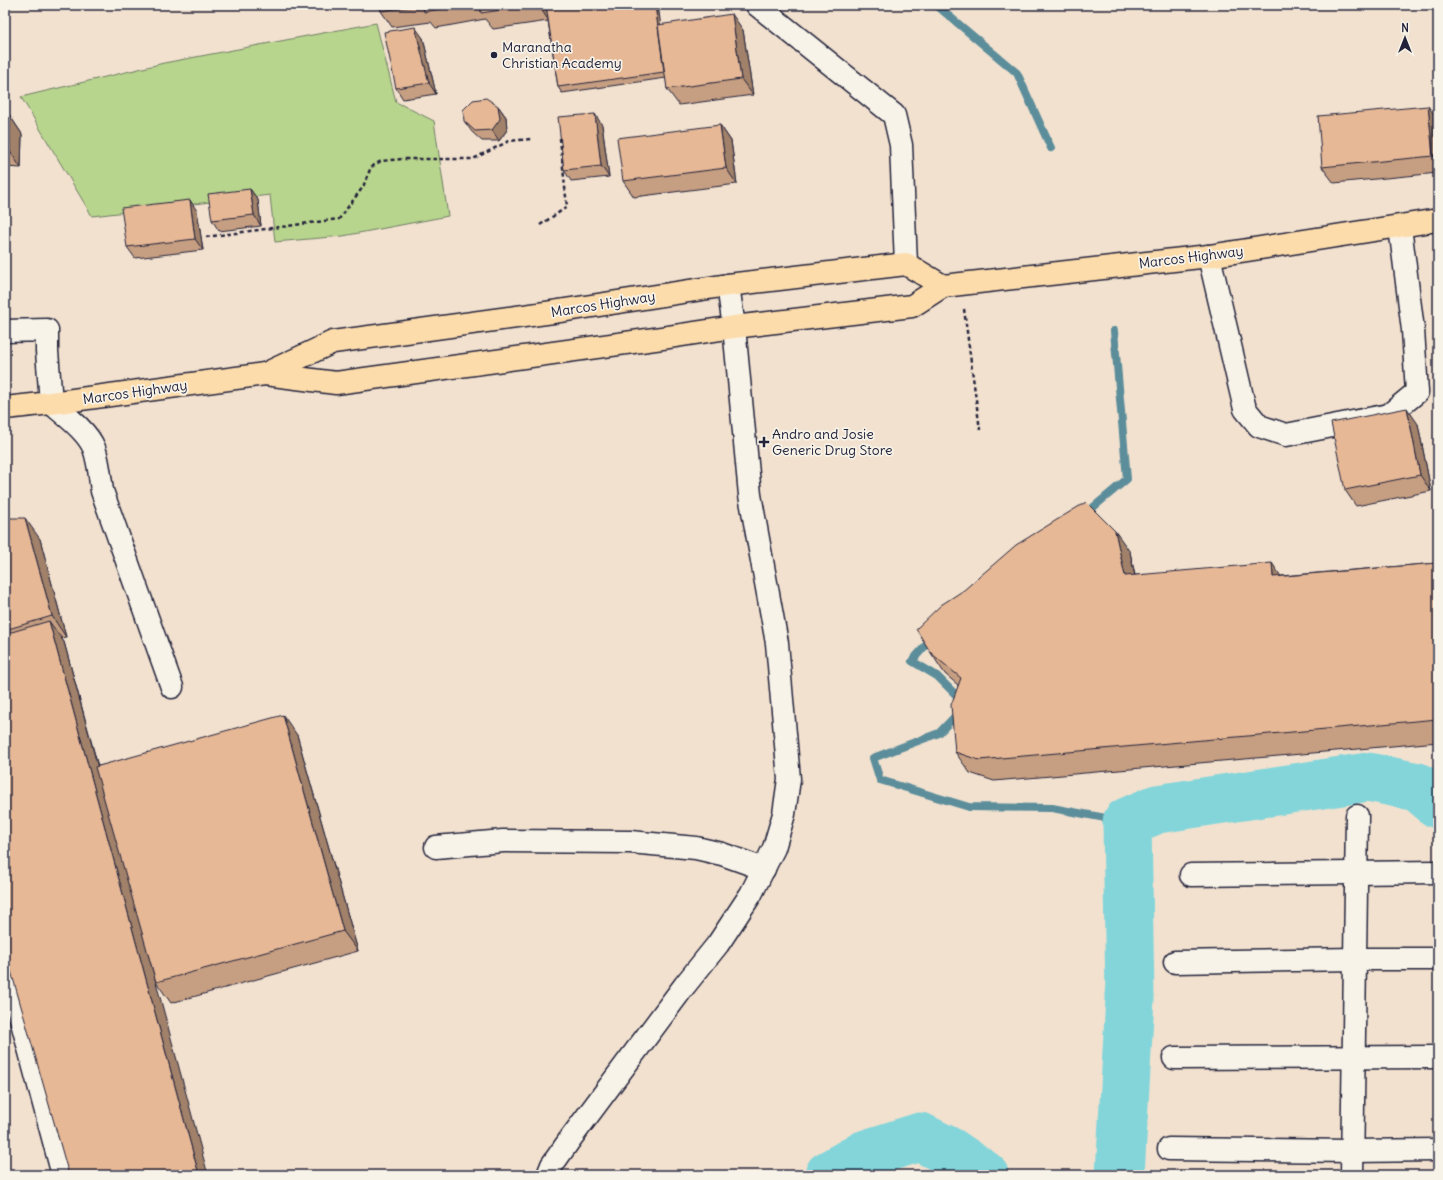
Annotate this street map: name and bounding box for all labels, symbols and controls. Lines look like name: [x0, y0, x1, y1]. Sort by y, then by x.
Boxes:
north arrow: [1385, 18, 1425, 58]
text: N: [1401, 21, 1409, 35]
place label: Maranatha Christian Academy: [502, 38, 622, 72]
marker: Maranatha Christian Academy: [489, 50, 499, 60]
street label: Marcos Highway: [1138, 242, 1244, 272]
street label: Marcos Highway: [550, 287, 656, 321]
street label: Marcos Highway: [82, 376, 188, 408]
place label: Andro and Josie Generic Drug Store: [772, 425, 892, 459]
marker: Andro and Josie Generic Drug Store: [759, 437, 769, 447]

